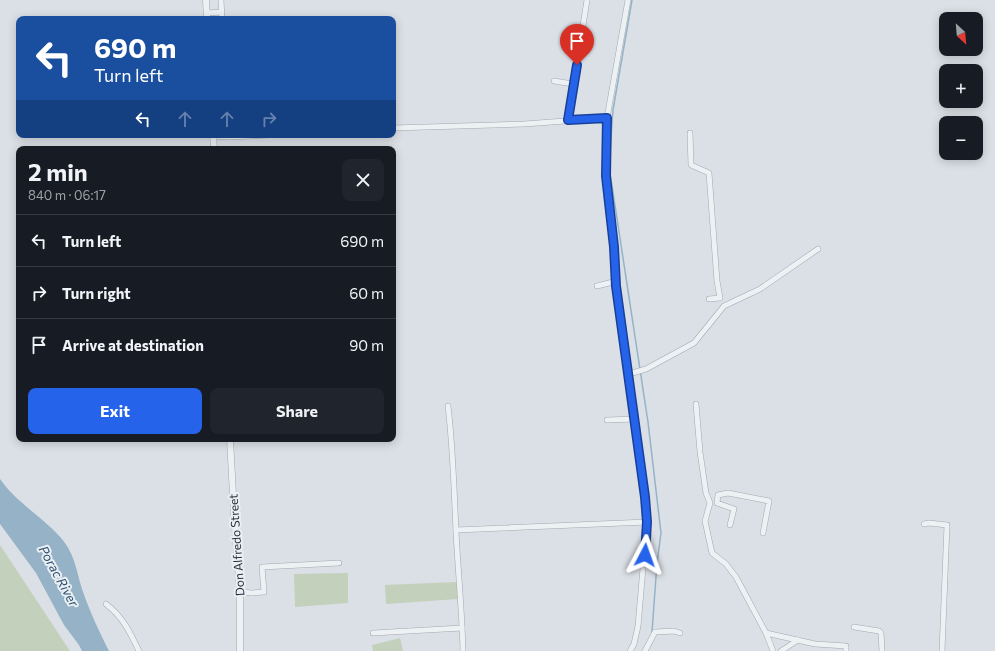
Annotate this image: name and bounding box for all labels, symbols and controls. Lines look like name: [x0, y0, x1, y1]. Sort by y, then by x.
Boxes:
north arrow: [939, 12, 983, 56]
map controls: [939, 12, 983, 160]
pin: [560, 24, 594, 65]
text: 690 m: [94, 30, 176, 64]
icon: arrive: [566, 30, 588, 52]
icon: left: [28, 32, 80, 84]
text: Turn left: [94, 64, 163, 86]
button: +: [939, 64, 983, 108]
icon: left: [132, 108, 154, 130]
icon: ahead: [174, 108, 196, 130]
icon: ahead: [216, 108, 238, 130]
icon: right: [258, 108, 280, 130]
button: −: [939, 116, 983, 160]
text: 2 min: [28, 157, 88, 186]
button: close: [342, 159, 384, 201]
text: 840 m · 06:17: [28, 187, 106, 203]
icon: left: [28, 230, 50, 252]
text: Turn left: [62, 232, 121, 250]
text: 690 m: [340, 232, 384, 250]
icon: right: [28, 282, 50, 304]
text: Turn right: [62, 284, 131, 302]
text: 60 m: [349, 284, 384, 302]
icon: arrive: [28, 334, 50, 356]
text: Arrive at destination: [62, 336, 204, 354]
text: 90 m: [349, 336, 384, 354]
button: Exit: [28, 388, 202, 434]
button: Share: [210, 388, 384, 434]
street label: Don Alfredo Street: [225, 493, 247, 597]
position arrow: [624, 534, 666, 576]
water label: Porac River: [36, 543, 83, 610]

